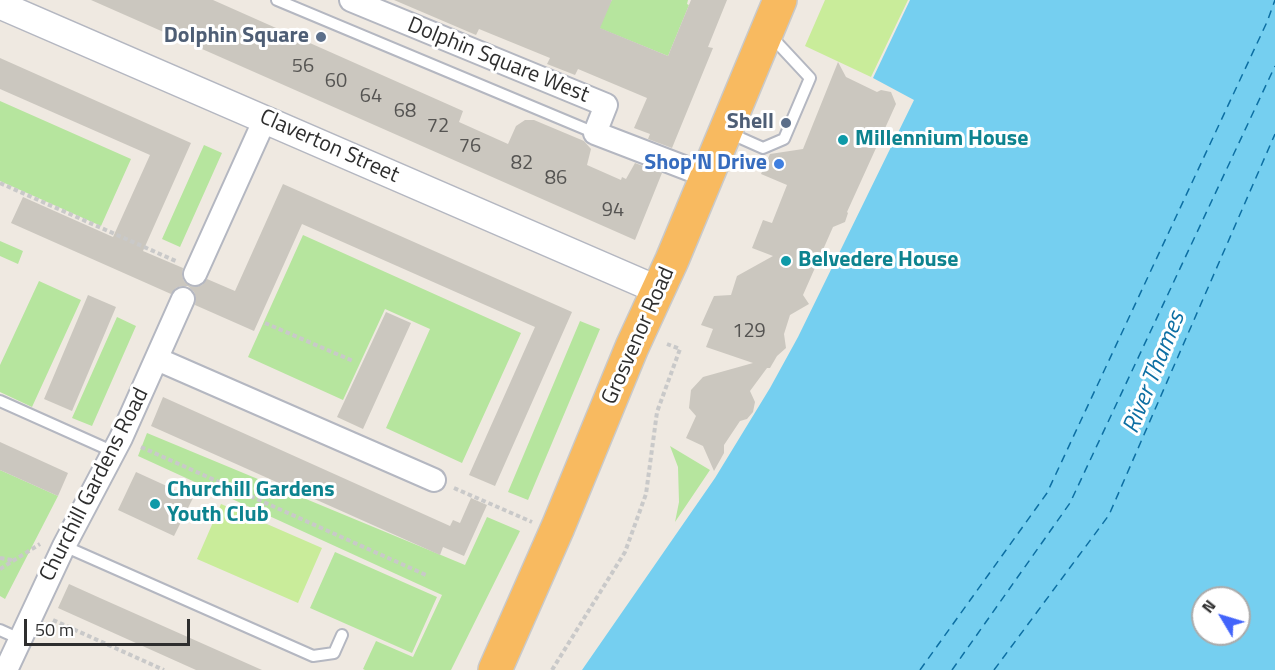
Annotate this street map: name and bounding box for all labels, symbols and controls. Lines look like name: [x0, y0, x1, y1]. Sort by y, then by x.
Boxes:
street label: Dolphin Square West: [403, 13, 593, 109]
place label: Dolphin Square: [164, 24, 309, 50]
marker: Dolphin Square: [314, 30, 328, 44]
house number: 56: [292, 55, 314, 79]
house number: 60: [325, 70, 347, 94]
house number: 64: [360, 85, 382, 109]
house number: 68: [394, 100, 416, 124]
street label: Claverton Street: [255, 104, 403, 190]
place label: Shell: [727, 110, 774, 136]
house number: 72: [427, 115, 449, 139]
marker: Shell: [779, 116, 793, 130]
place label: Millennium House: [855, 127, 1028, 153]
marker: Millennium House: [836, 133, 850, 147]
house number: 76: [459, 135, 481, 159]
place label: Shop'N Drive: [644, 151, 767, 177]
house number: 82: [511, 152, 533, 176]
marker: Shop'N Drive: [772, 157, 786, 171]
house number: 86: [545, 167, 567, 191]
house number: 94: [602, 199, 624, 223]
place label: Belvedere House: [798, 248, 958, 274]
marker: Belvedere House: [779, 254, 793, 268]
street label: Grosvenor Road: [597, 263, 681, 409]
water label: River Thames: [1118, 308, 1192, 438]
house number: 129: [732, 320, 766, 344]
street label: Churchill Gardens Road: [35, 384, 155, 586]
place label: Churchill Gardens Youth Club: [167, 478, 335, 530]
marker: Churchill Gardens Youth Club: [148, 497, 162, 511]
north arrow: [1191, 586, 1251, 646]
text: N: [1196, 594, 1221, 618]
scale bar: [27, 607, 194, 645]
text: 50 m: [35, 616, 74, 643]

